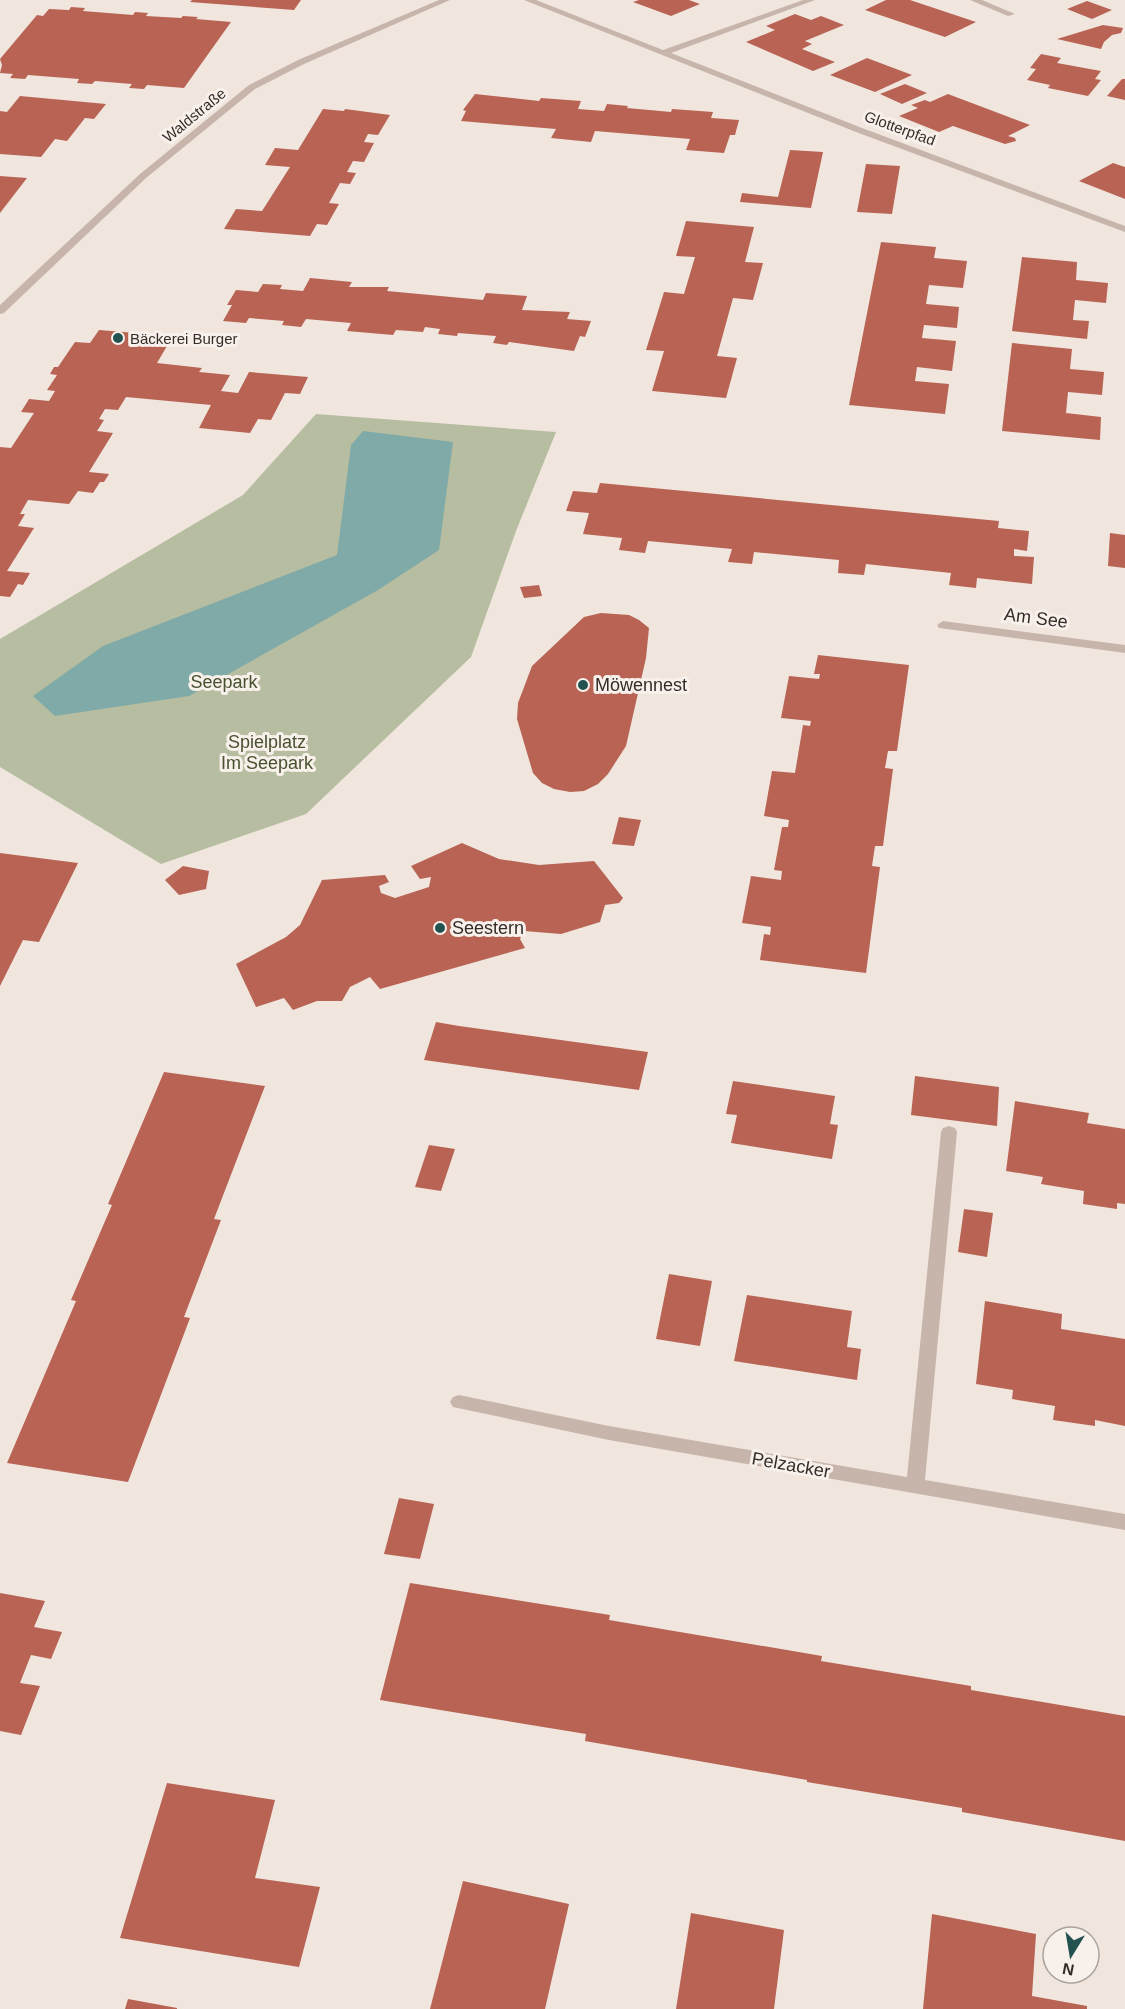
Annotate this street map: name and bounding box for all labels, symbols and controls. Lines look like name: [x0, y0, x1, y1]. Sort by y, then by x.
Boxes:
street label: Waldstraße: [159, 84, 229, 146]
street label: Glotterpfad: [862, 107, 938, 149]
place label: Bäckerei Burger: [130, 330, 238, 347]
marker: Bäckerei Burger: [111, 331, 125, 345]
street label: Am See: [1003, 604, 1069, 632]
park label: Seepark: [190, 672, 259, 692]
place label: Möwennest: [595, 675, 687, 695]
marker: Möwennest: [576, 678, 590, 692]
park label: Spielplatz Im Seepark: [221, 732, 314, 773]
place label: Seestern: [452, 918, 524, 938]
marker: Seestern: [433, 921, 447, 935]
street label: Pelzacker: [750, 1448, 832, 1482]
north arrow: [1041, 1925, 1101, 1985]
text: N: [1061, 1960, 1076, 1979]

